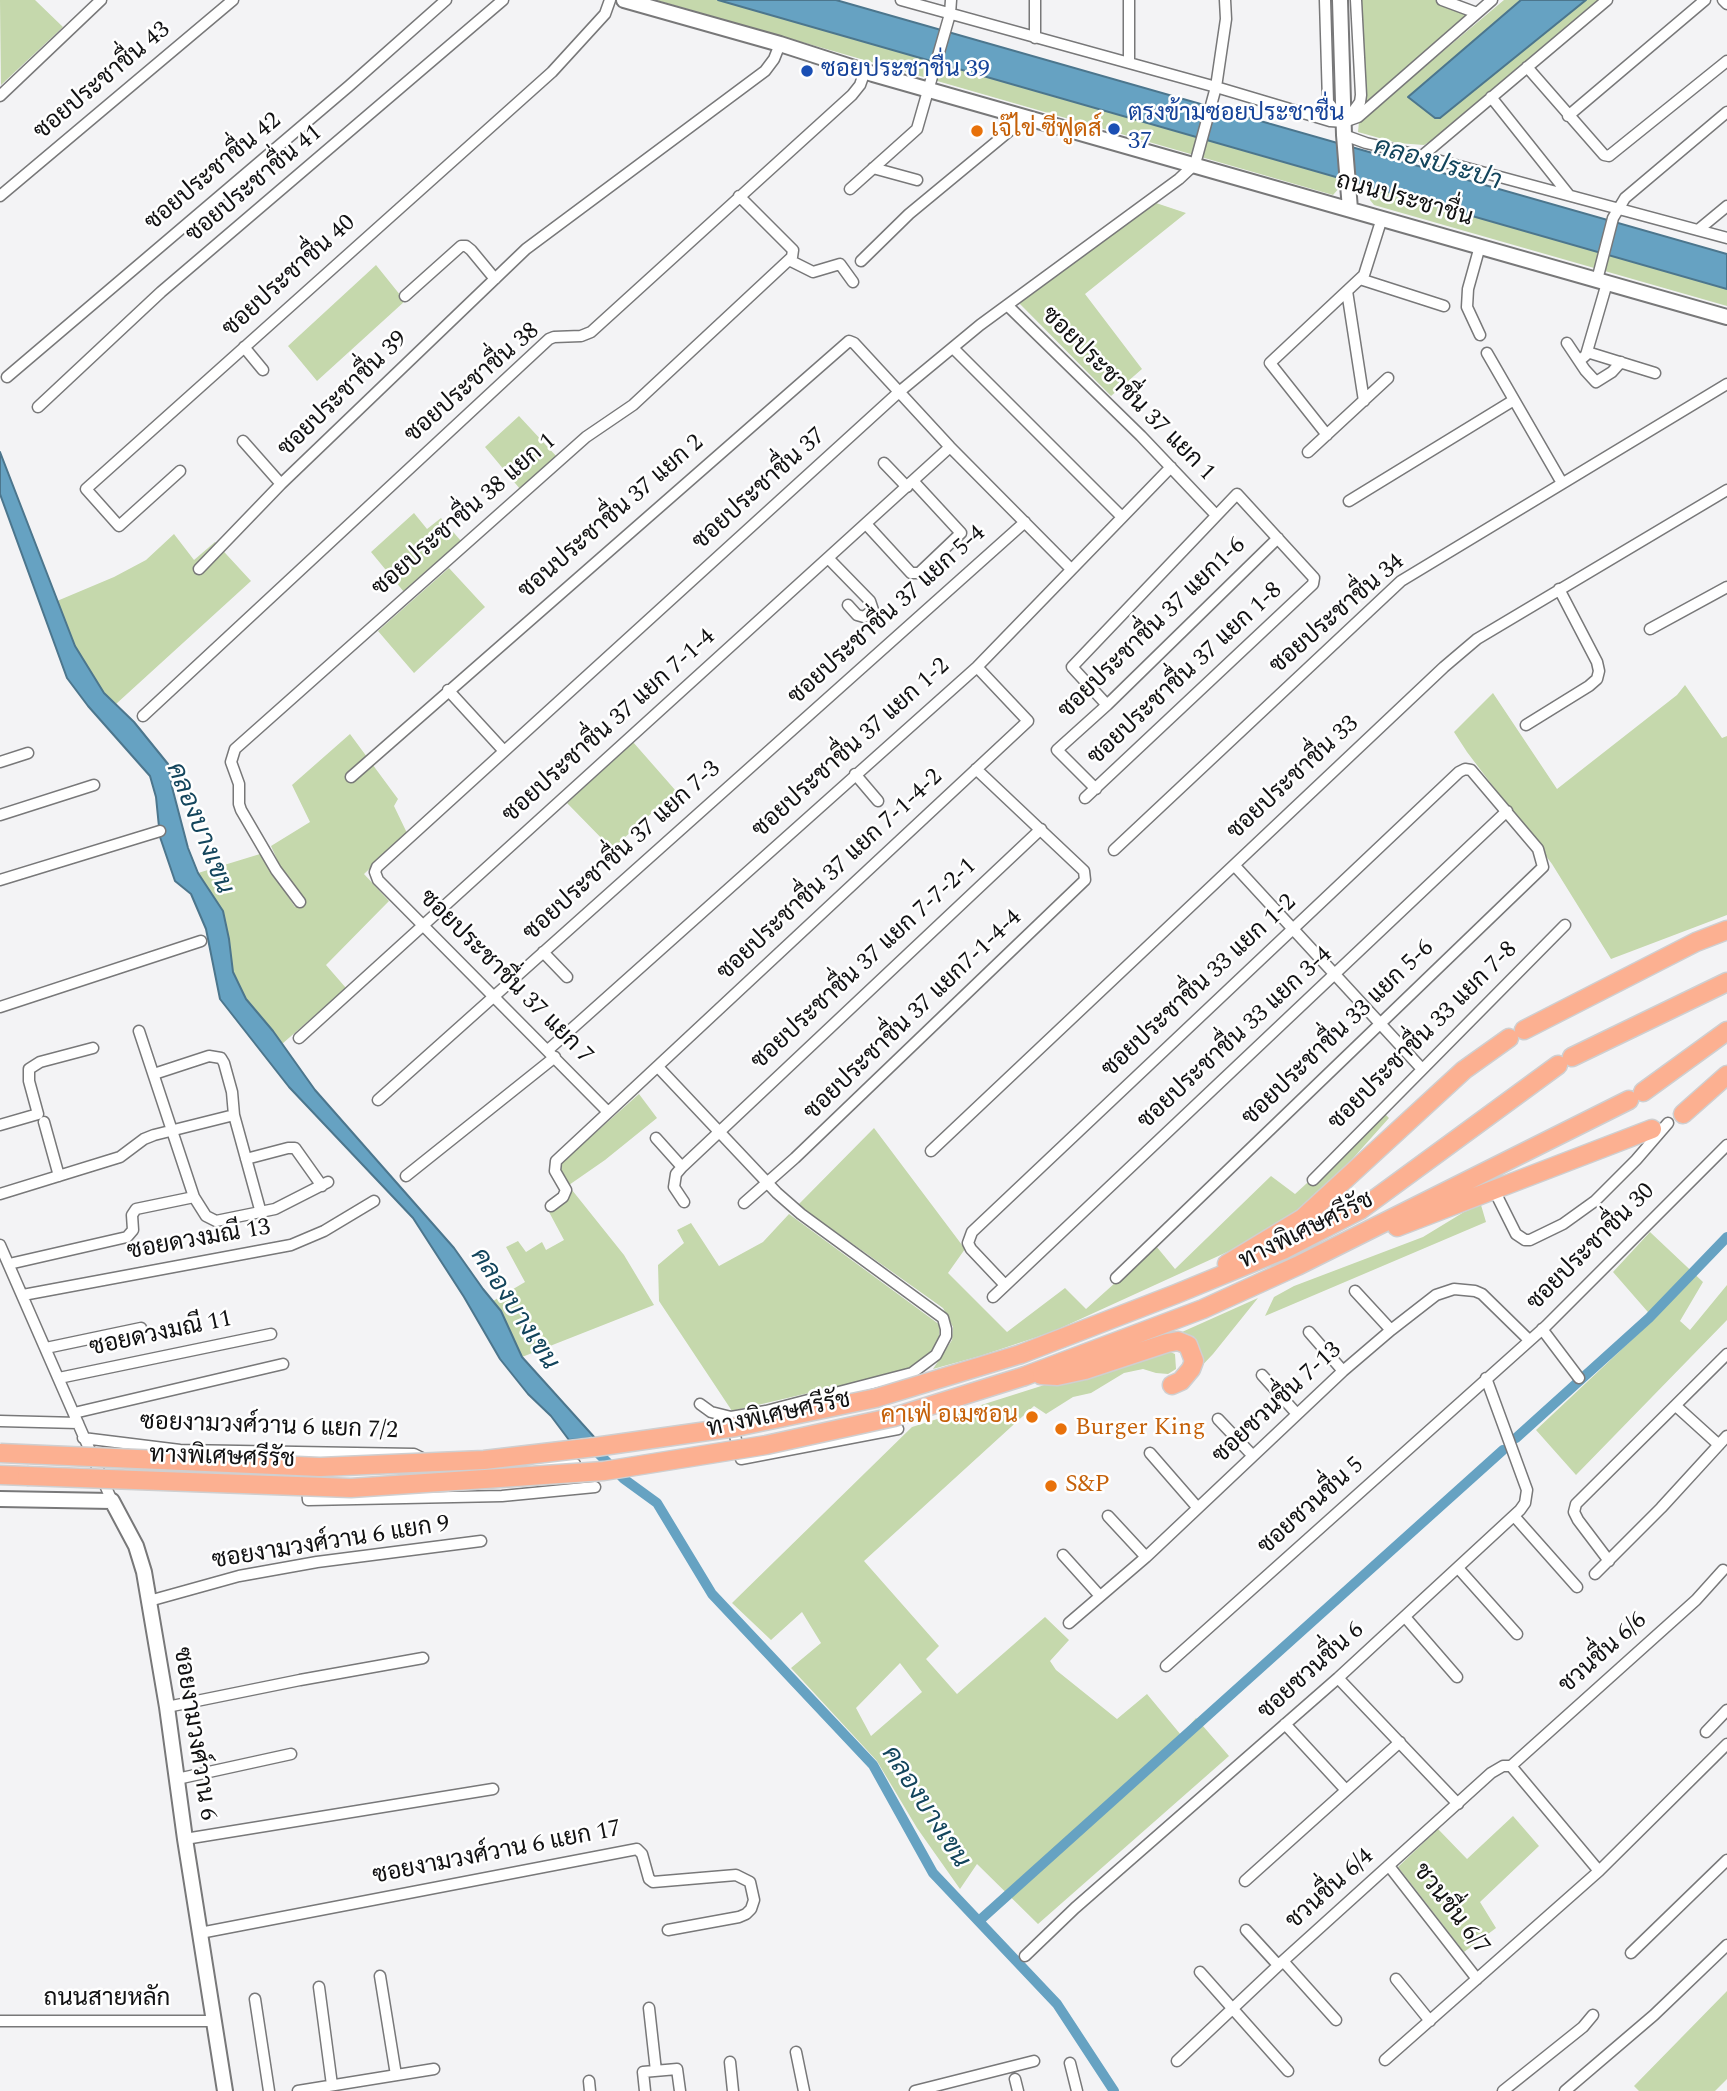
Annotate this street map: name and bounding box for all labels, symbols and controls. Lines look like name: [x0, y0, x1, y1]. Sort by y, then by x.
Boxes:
street label: ซอยประชาชื่น 43: [29, 17, 177, 147]
place label: ซอยประชาชื่น 39: [821, 57, 990, 85]
marker: ซอยประชาชื่น 39: [799, 63, 815, 79]
place label: ตรงข้ามซอยประชาชื่น 37: [1128, 101, 1344, 157]
street label: ซอยประชาชื่น 42: [140, 108, 288, 238]
place label: เจ๊ไข่ ซีฟูดส์: [991, 117, 1102, 145]
street label: ซอยประชาชื่น 41: [181, 120, 329, 250]
marker: ตรงข้ามซอยประชาชื่น 37: [1106, 121, 1122, 137]
marker: เจ๊ไข่ ซีฟูดส์: [969, 123, 985, 139]
water label: คลองประปา: [1370, 133, 1504, 199]
street label: ถนนประชาชื่น: [1332, 168, 1476, 234]
street label: ซอยประชาชื่น 40: [218, 210, 362, 344]
street label: ซอยประชาชื่น 37 แยก 1: [1034, 302, 1220, 488]
street label: ซอยประชาชื่น 38: [400, 318, 546, 450]
street label: ซอยประชาชื่น 39: [273, 326, 415, 464]
street label: ซอยประชาชื่น 37: [688, 423, 832, 557]
street label: ซอยประชาชื่น 38 แยก 1: [367, 428, 563, 604]
street label: ซอนประชาชื่น 37 แยก 2: [514, 430, 710, 606]
street label: ซอยประชาชื่น 37 แยก 5-4: [784, 520, 992, 712]
street label: ซอยประชาชื่น 37 แยก1-6: [1053, 532, 1253, 726]
street label: ซอยประชาชื่น 34: [1265, 549, 1411, 681]
street label: ซอยประชาชื่น 37 แยก 1-8: [1083, 577, 1289, 773]
street label: ซอยประชาชื่น 37 แยก 7-1-4: [498, 624, 722, 830]
street label: ซอยประชาชื่น 37 แยก 1-2: [748, 653, 956, 845]
street label: ซอยประชาชื่น 33: [1222, 711, 1366, 847]
street label: ซอยประชาชื่น 37 แยก 7-3: [519, 756, 727, 948]
water label: คลองบางเขน: [157, 759, 239, 899]
street label: ซอยประชาชื่น 37 แยก 7-1-4-2: [712, 764, 950, 988]
street label: ซอยประชาชื่น 37 แยก 7-7-2-1: [746, 853, 984, 1077]
street label: ซอยประชาชื่น 37 แยก 7: [412, 885, 598, 1071]
street label: ซอยประชาชื่น 33 แยก 1-2: [1097, 889, 1303, 1085]
street label: ซอยประชาชื่น 37 แยก7-1-4-4: [799, 904, 1029, 1128]
street label: ซอยประชาชื่น 33 แยก 5-6: [1237, 935, 1441, 1133]
street label: ซอยประชาชื่น 33 แยก 7-8: [1324, 937, 1524, 1137]
street label: ซอยประชาชื่น 33 แยก 3-4: [1133, 941, 1339, 1137]
street label: ซอยประชาชื่น 30: [1522, 1178, 1662, 1318]
street label: ทางพิเศษศรีรัช: [1235, 1187, 1379, 1277]
street label: ซอยดวงมณี 13: [125, 1214, 273, 1268]
water label: คลองบางเขน: [462, 1243, 564, 1377]
street label: ซอยดวงมณี 11: [87, 1306, 235, 1364]
street label: ซอยชวนชื่น 7-13: [1208, 1337, 1348, 1471]
street label: ทางพิเศษศรีรัช: [705, 1387, 853, 1445]
place label: คาเฟ่ อเมซอน: [881, 1403, 1018, 1431]
street label: ซอยงามวงศ์วาน 6 แยก 7/2: [139, 1409, 399, 1447]
marker: คาเฟ่ อเมซอน: [1024, 1409, 1040, 1425]
place label: Burger King: [1075, 1415, 1205, 1443]
marker: Burger King: [1053, 1421, 1069, 1437]
street label: ทางพิเศษศรีรัช: [149, 1442, 295, 1476]
street label: ซอยชวนชื่น 5: [1253, 1452, 1371, 1562]
place label: S&P: [1065, 1472, 1110, 1500]
marker: S&P: [1043, 1478, 1059, 1494]
street label: ซอยงามวงศ์วาน 6 แยก 9: [210, 1511, 452, 1577]
street label: ชวนชื่น 6/6: [1554, 1607, 1654, 1701]
street label: ซอยชวนชื่น 6: [1253, 1617, 1371, 1727]
street label: ซอยงามวงศ์วาน 6: [165, 1645, 221, 1823]
water label: คลองบางเขน: [873, 1741, 975, 1875]
street label: ซอยงามวงศ์วาน 6 แยก 17: [370, 1816, 624, 1892]
street label: ชวนชื่น 6/4: [1281, 1843, 1381, 1937]
street label: ชวนชื่น 6/7: [1405, 1859, 1495, 1961]
street label: ถนนสายหลัก: [44, 1986, 170, 2014]

